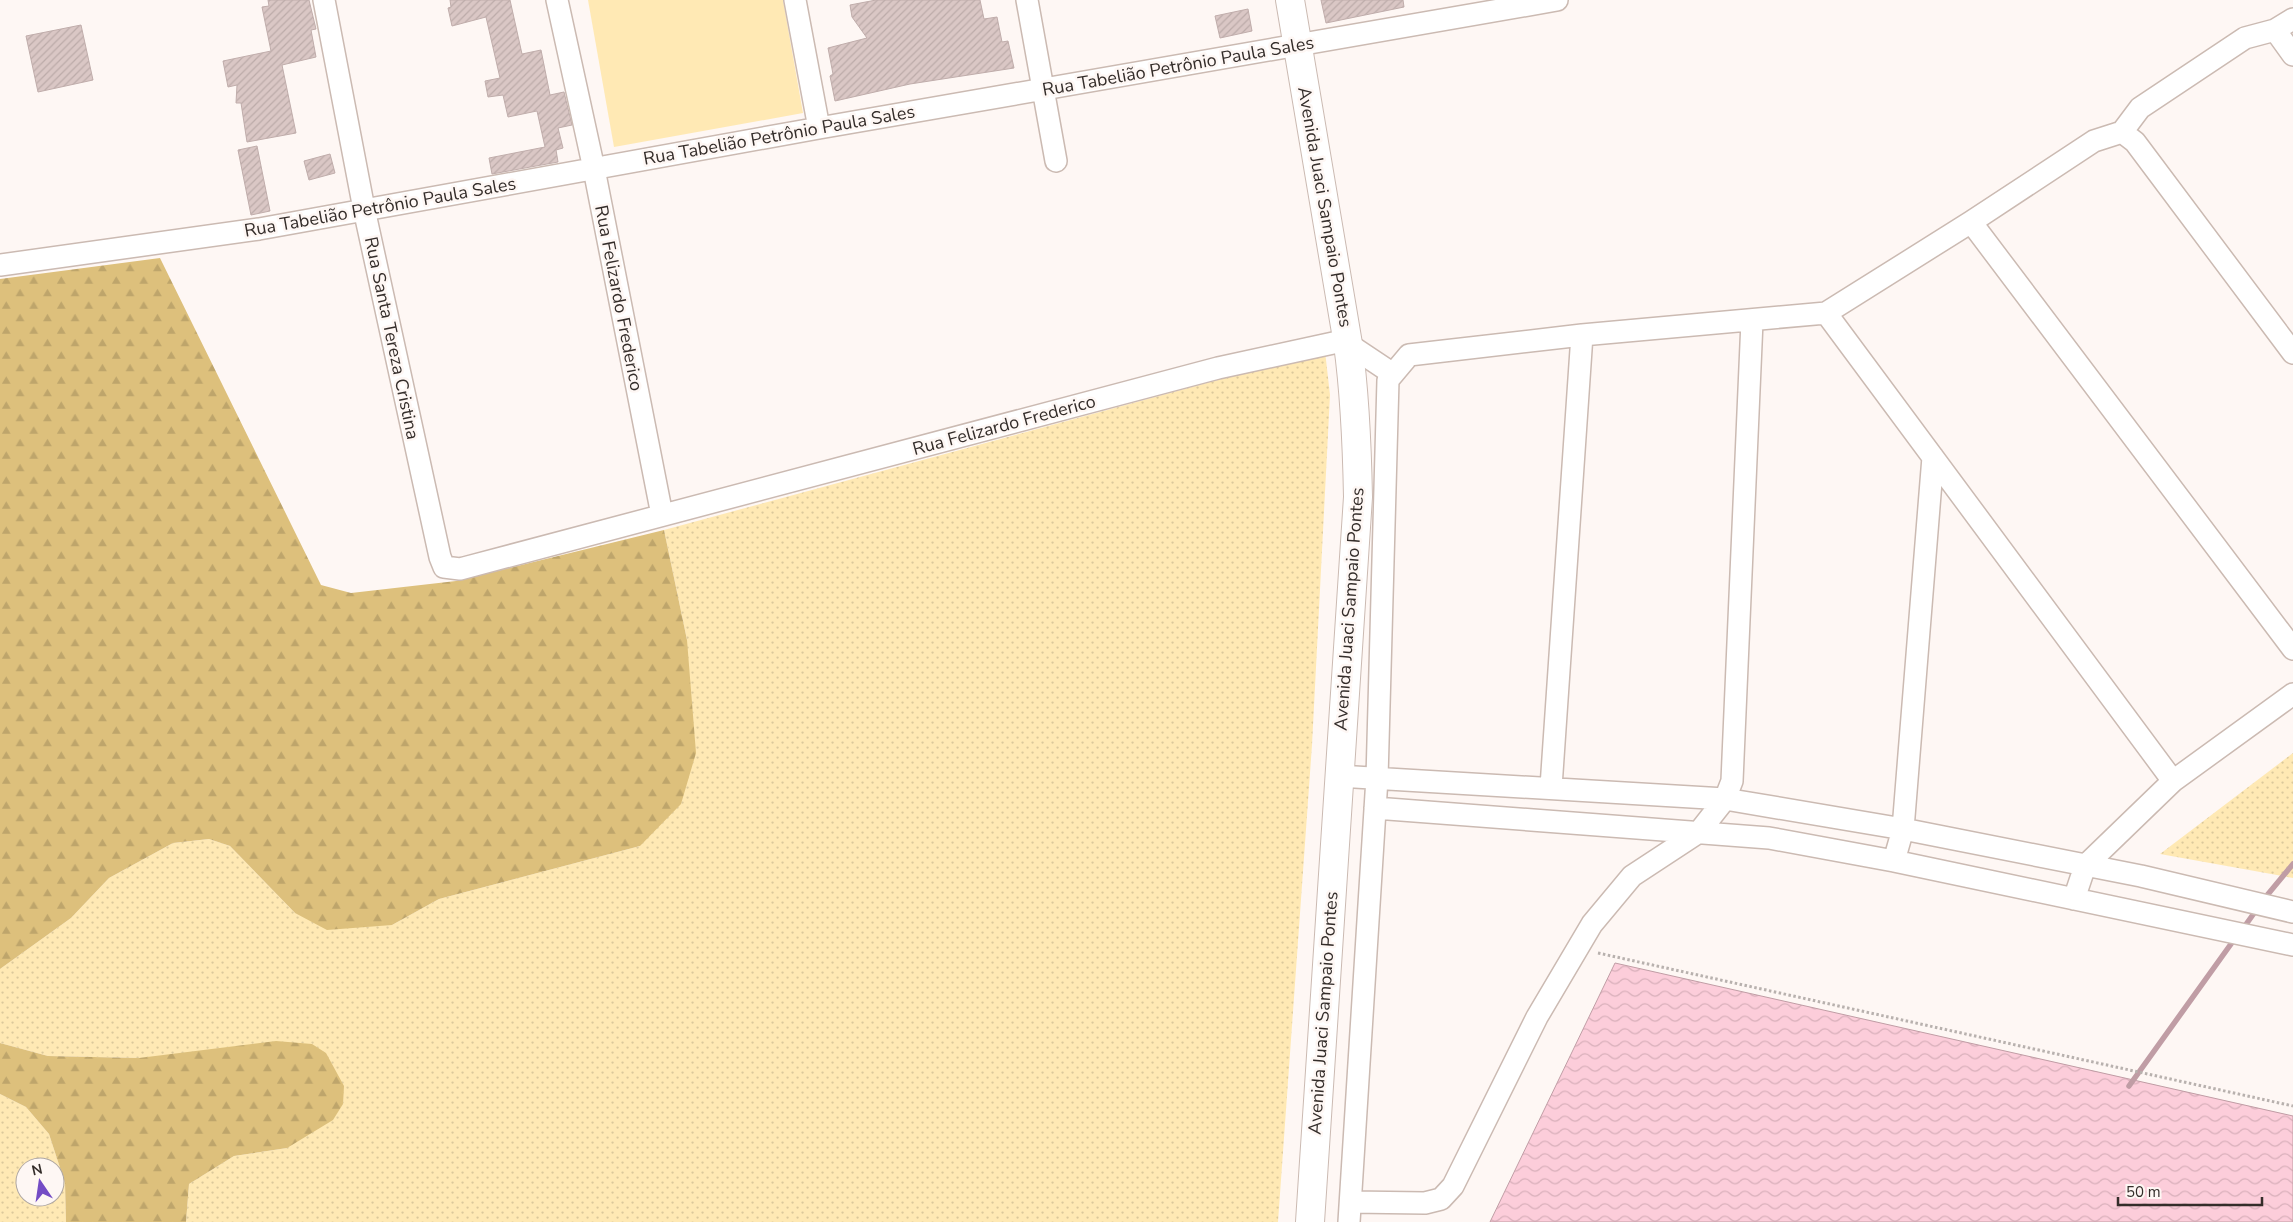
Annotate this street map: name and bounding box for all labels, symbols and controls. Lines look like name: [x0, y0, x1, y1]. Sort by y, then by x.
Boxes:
street label: Rua Tabelião Petrônio Paula Sales: [1040, 30, 1316, 102]
street label: Avenida Juaci Sampaio Pontes: [1292, 85, 1358, 329]
street label: Rua Tabelião Petrônio Paula Sales: [641, 99, 917, 171]
street label: Rua Tabelião Petrônio Paula Sales: [242, 171, 518, 243]
street label: Rua Felizardo Frederico: [589, 203, 649, 393]
street label: Rua Santa Tereza Cristina: [359, 235, 425, 441]
street label: Rua Felizardo Frederico: [910, 389, 1098, 461]
street label: Avenida Juaci Sampaio Pontes: [1329, 487, 1369, 731]
street label: Avenida Juaci Sampaio Pontes: [1303, 891, 1343, 1135]
north arrow: [15, 1157, 65, 1207]
text: N: [30, 1159, 44, 1180]
scale bar: [2118, 1174, 2262, 1206]
text: 50 m: [2126, 1182, 2161, 1202]

